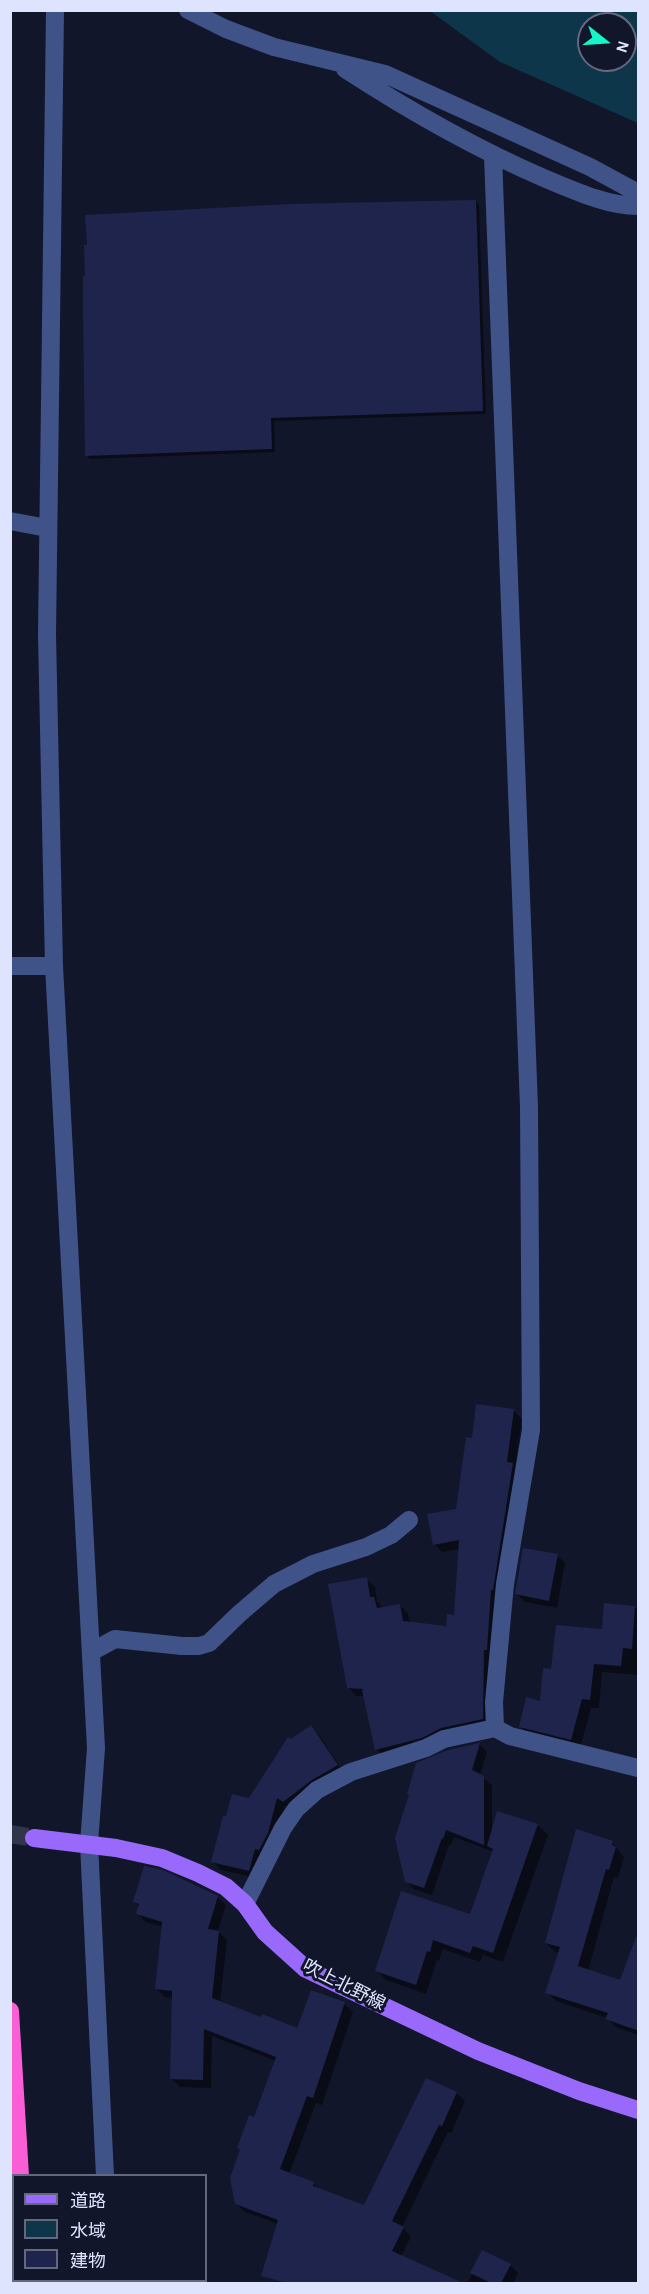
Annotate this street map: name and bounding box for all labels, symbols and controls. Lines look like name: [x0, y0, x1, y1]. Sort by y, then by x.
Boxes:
north arrow: [577, 12, 637, 72]
text: N: [613, 39, 632, 54]
street label: 吹上北野線: [299, 1955, 389, 2015]
legend: [12, 2174, 207, 2282]
text: 道路: [70, 2193, 106, 2211]
text: 水域: [70, 2223, 106, 2241]
text: 建物: [70, 2253, 106, 2271]

